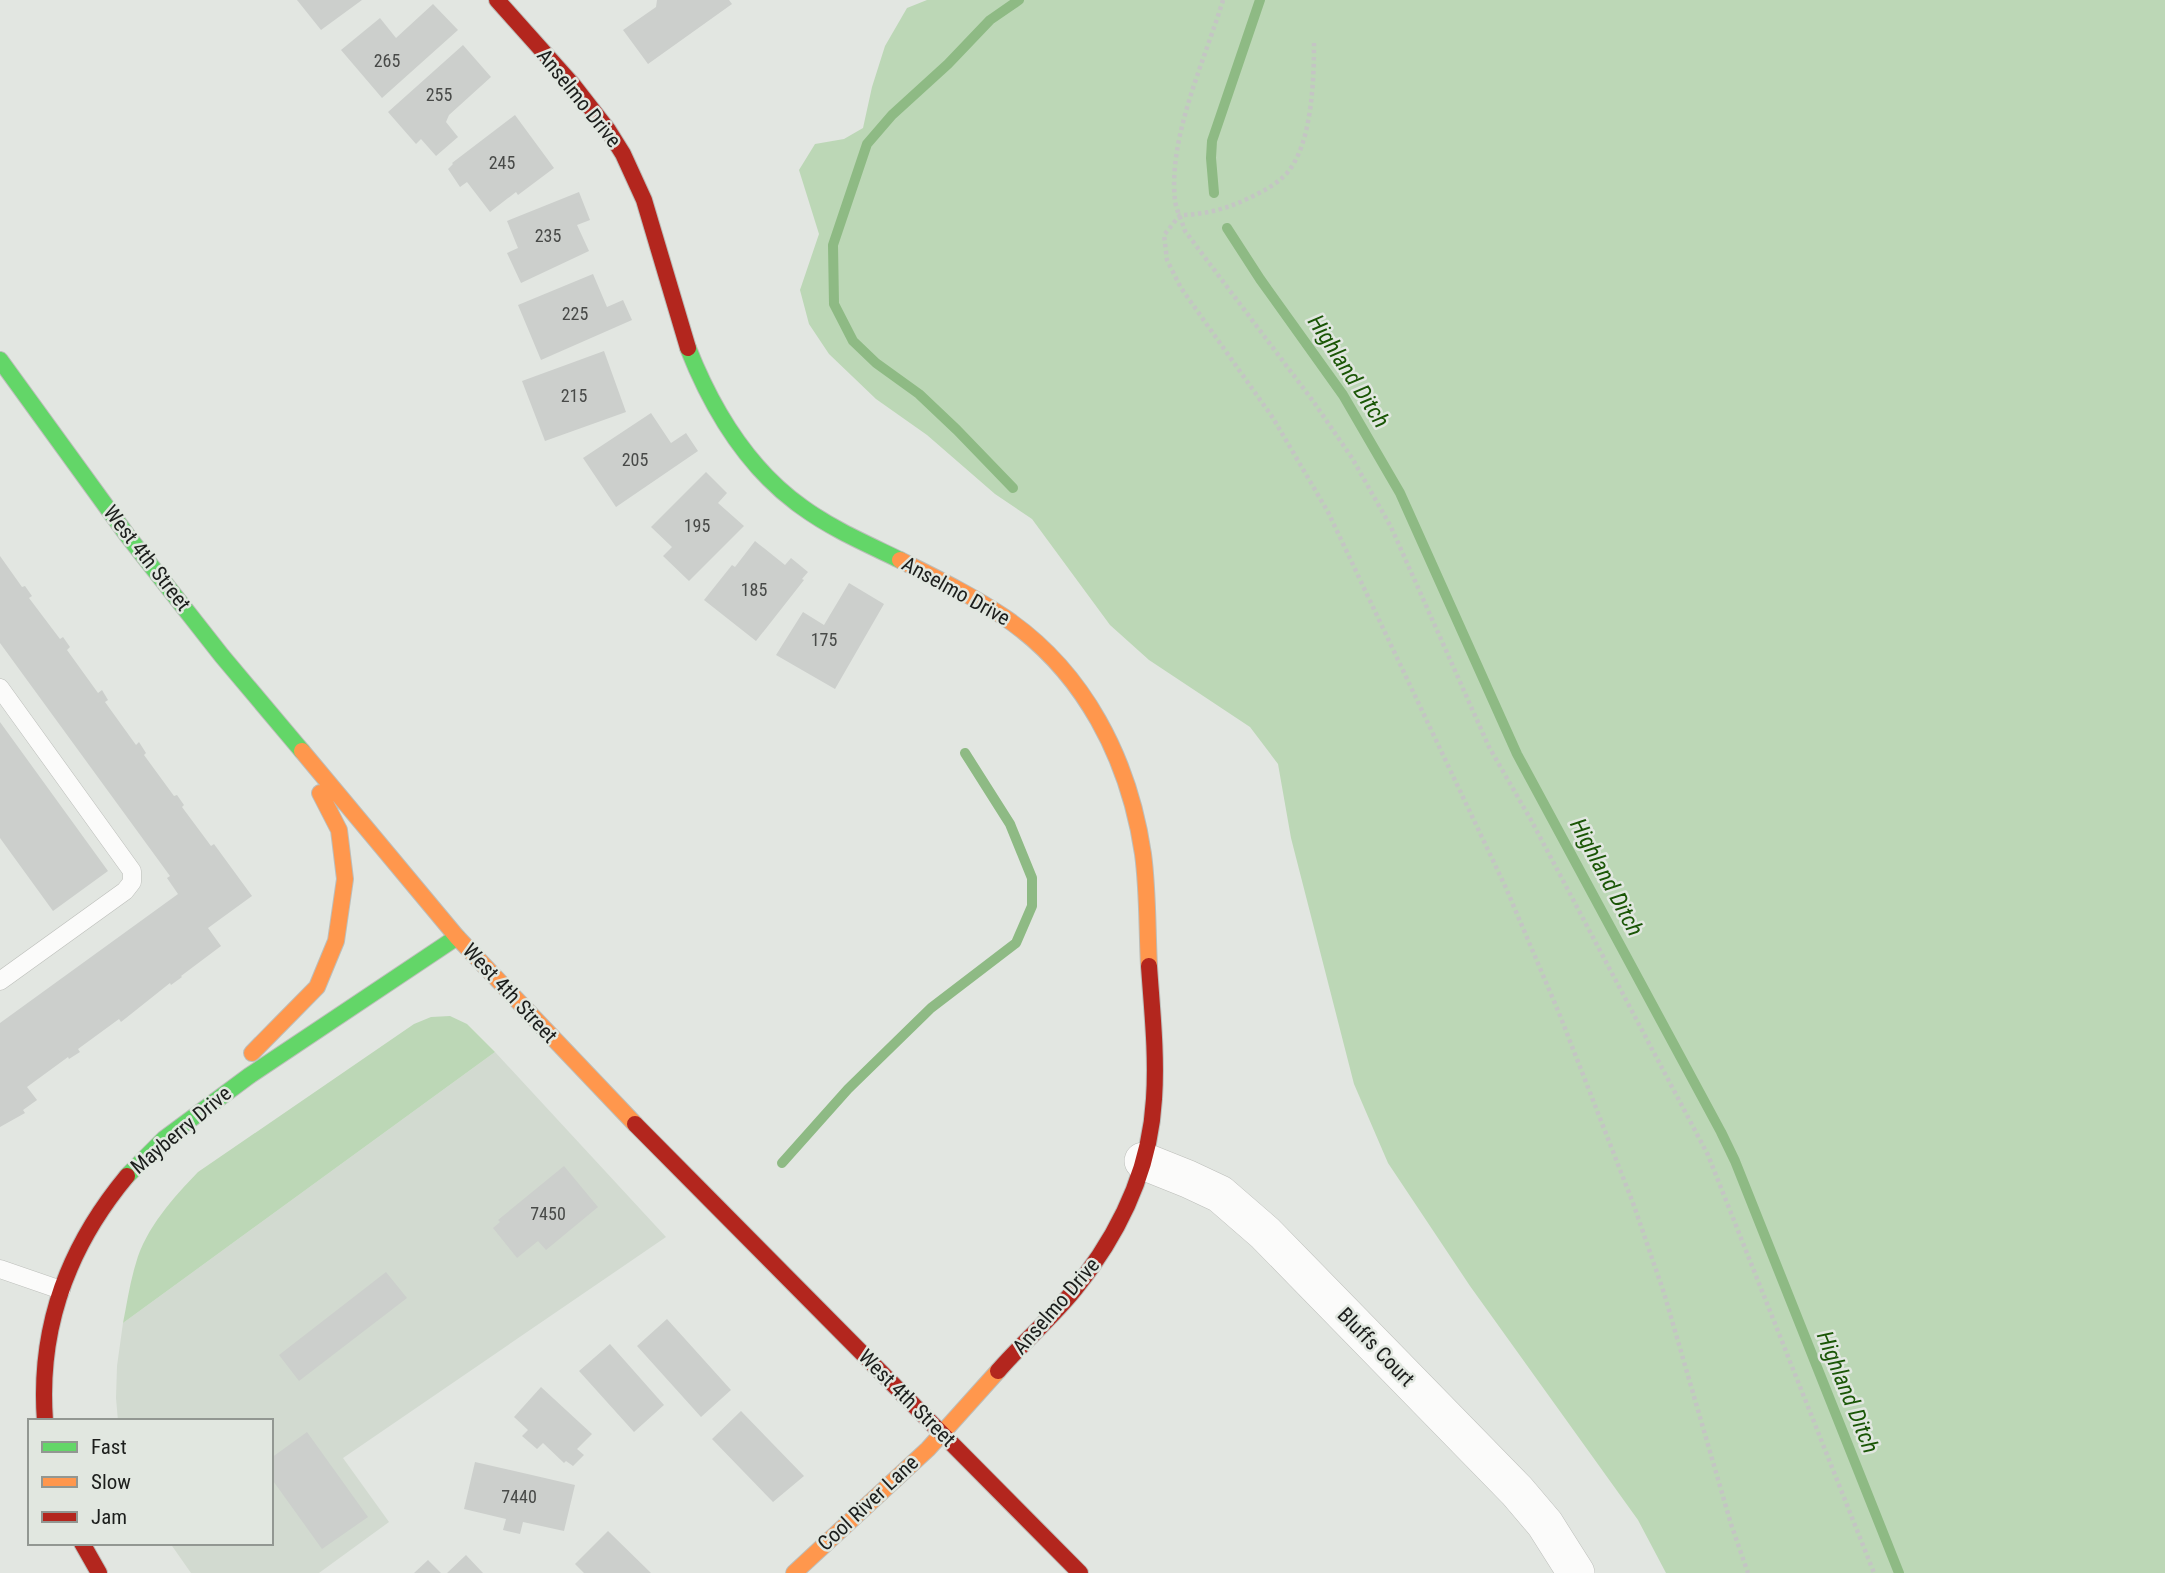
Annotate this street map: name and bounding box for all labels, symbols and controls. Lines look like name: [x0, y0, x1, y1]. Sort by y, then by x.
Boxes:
street label: Anselmo Drive: [532, 44, 626, 152]
house number: 265: [374, 50, 400, 71]
house number: 255: [426, 84, 452, 105]
house number: 245: [489, 152, 515, 173]
house number: 235: [535, 225, 561, 246]
house number: 225: [562, 303, 588, 324]
water label: Highland Ditch: [1302, 310, 1395, 433]
house number: 215: [561, 385, 587, 406]
house number: 205: [622, 449, 648, 470]
street label: West 4th Street: [98, 501, 196, 615]
house number: 195: [684, 515, 710, 536]
street label: Anselmo Drive: [898, 552, 1014, 631]
house number: 185: [741, 579, 767, 600]
house number: 175: [811, 629, 837, 650]
water label: Highland Ditch: [1564, 814, 1649, 941]
street label: West 4th Street: [458, 938, 562, 1048]
street label: Mayberry Drive: [126, 1081, 236, 1179]
house number: 7450: [530, 1203, 566, 1224]
street label: Anselmo Drive: [1008, 1253, 1104, 1359]
street label: Bluffs Court: [1333, 1303, 1419, 1391]
water label: Highland Ditch: [1811, 1327, 1884, 1457]
street label: West 4th Street: [854, 1345, 960, 1451]
legend: [28, 1419, 273, 1545]
text: Fast: [91, 1435, 127, 1459]
street label: Cool River Lane: [813, 1450, 923, 1556]
text: Slow: [91, 1470, 131, 1494]
house number: 7440: [501, 1486, 537, 1507]
text: Jam: [91, 1505, 127, 1529]

